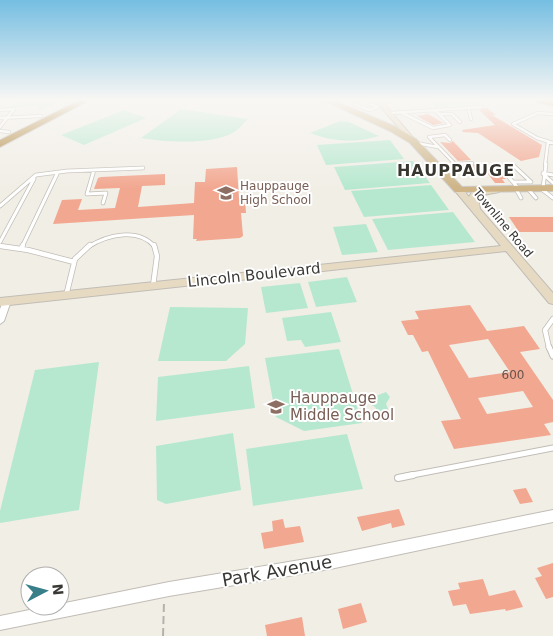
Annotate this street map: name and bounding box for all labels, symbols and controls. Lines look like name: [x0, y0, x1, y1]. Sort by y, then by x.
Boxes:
district label: HAUPPAUGE: [397, 161, 515, 180]
place label: Hauppauge High School: [240, 179, 311, 207]
school or university icon: Hauppauge High School: [216, 183, 236, 203]
street label: Townline Road: [469, 185, 536, 260]
street label: Lincoln Boulevard: [187, 259, 321, 291]
house number: 600: [502, 368, 524, 382]
place label: Hauppauge Middle School: [290, 389, 394, 424]
school or university icon: Hauppauge Middle School: [266, 397, 286, 417]
street label: Park Avenue: [220, 550, 334, 591]
north arrow: [20, 566, 70, 616]
text: N: [49, 583, 66, 596]

